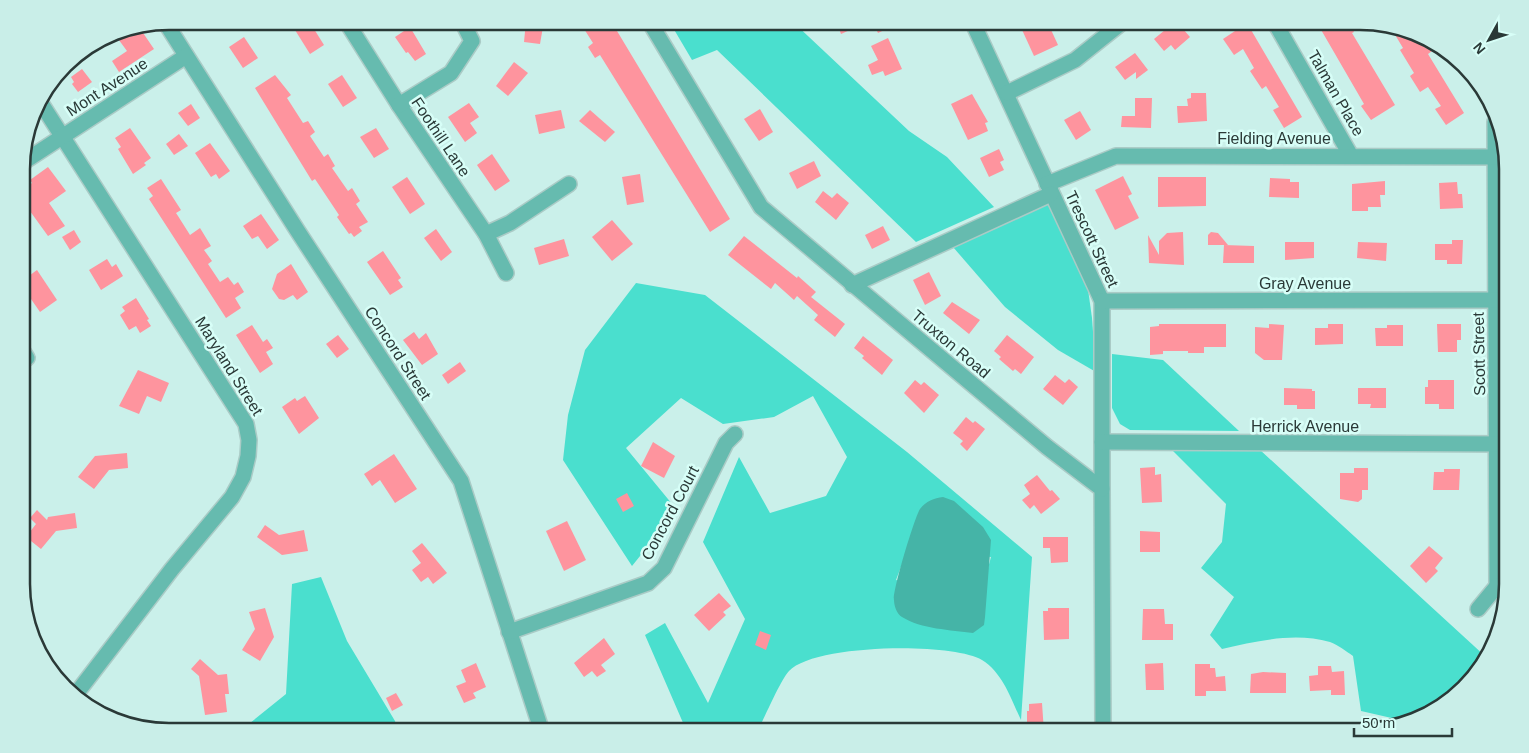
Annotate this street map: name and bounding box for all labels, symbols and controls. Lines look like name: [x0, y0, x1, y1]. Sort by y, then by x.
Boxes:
north arrow: [1464, 15, 1514, 65]
text: N: [1470, 39, 1488, 57]
street label: Talman Place: [1305, 47, 1367, 139]
street label: Mont Avenue: [63, 54, 151, 119]
street label: Foothill Lane: [408, 94, 474, 180]
street label: Fielding Avenue: [1217, 130, 1331, 147]
street label: Trescott Street: [1062, 188, 1122, 290]
street label: Gray Avenue: [1259, 275, 1351, 292]
street label: Concord Street: [362, 303, 435, 403]
street label: Truxton Road: [909, 307, 993, 381]
street label: Scott Street: [1470, 312, 1488, 396]
street label: Maryland Street: [192, 314, 266, 419]
street label: Herrick Avenue: [1251, 418, 1359, 435]
street label: Concord Court: [638, 463, 702, 563]
scale bar: [1354, 706, 1452, 738]
text: 50 m: [1362, 714, 1395, 731]

